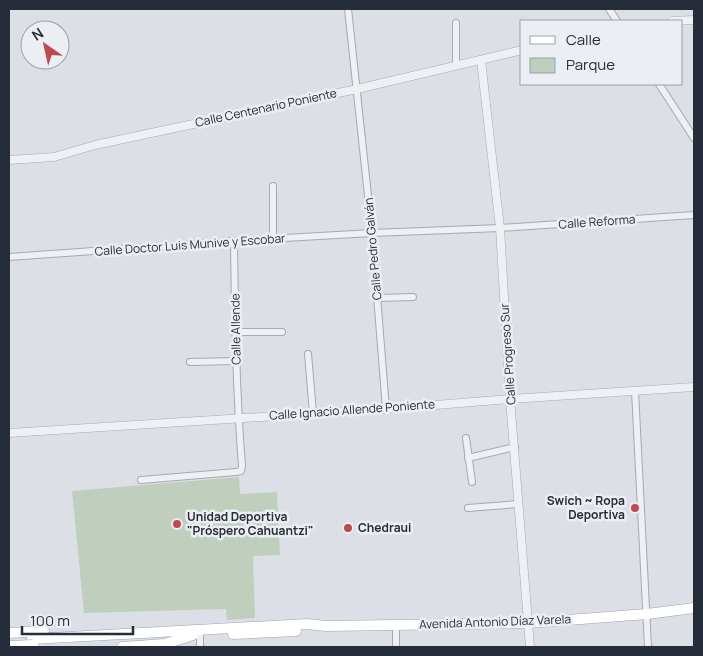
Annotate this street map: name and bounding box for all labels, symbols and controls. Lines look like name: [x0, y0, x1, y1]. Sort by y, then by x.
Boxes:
north arrow: [20, 20, 70, 70]
legend: [520, 20, 683, 85]
text: N: [28, 23, 47, 44]
text: Calle: [566, 29, 601, 50]
text: Parque: [566, 54, 615, 75]
street label: Calle Centenario Poniente: [193, 84, 338, 131]
street label: Calle Pedro Galván: [360, 197, 385, 301]
street label: Calle Reforma: [558, 210, 636, 233]
street label: Calle Doctor Luis Munive y Escobar: [94, 229, 287, 260]
street label: Calle Allende: [226, 293, 245, 365]
street label: Calle Progreso Sur: [495, 302, 520, 405]
street label: Calle Ignacio Allende Poniente: [268, 395, 435, 424]
place label: Swich ~ Ropa Deportiva: [547, 492, 625, 523]
marker: Swich ~ Ropa Deportiva: [629, 502, 641, 514]
place label: Unidad Deportiva "Próspero Cahuantzi": [187, 508, 314, 539]
marker: Unidad Deportiva "Próspero Cahuantzi": [171, 518, 183, 530]
place label: Chedraui: [358, 519, 411, 536]
marker: Chedraui: [342, 522, 354, 534]
scale bar: [22, 604, 134, 636]
text: 100 m: [30, 610, 70, 631]
street label: Avenida Antonio Díaz Varela: [419, 610, 571, 633]

